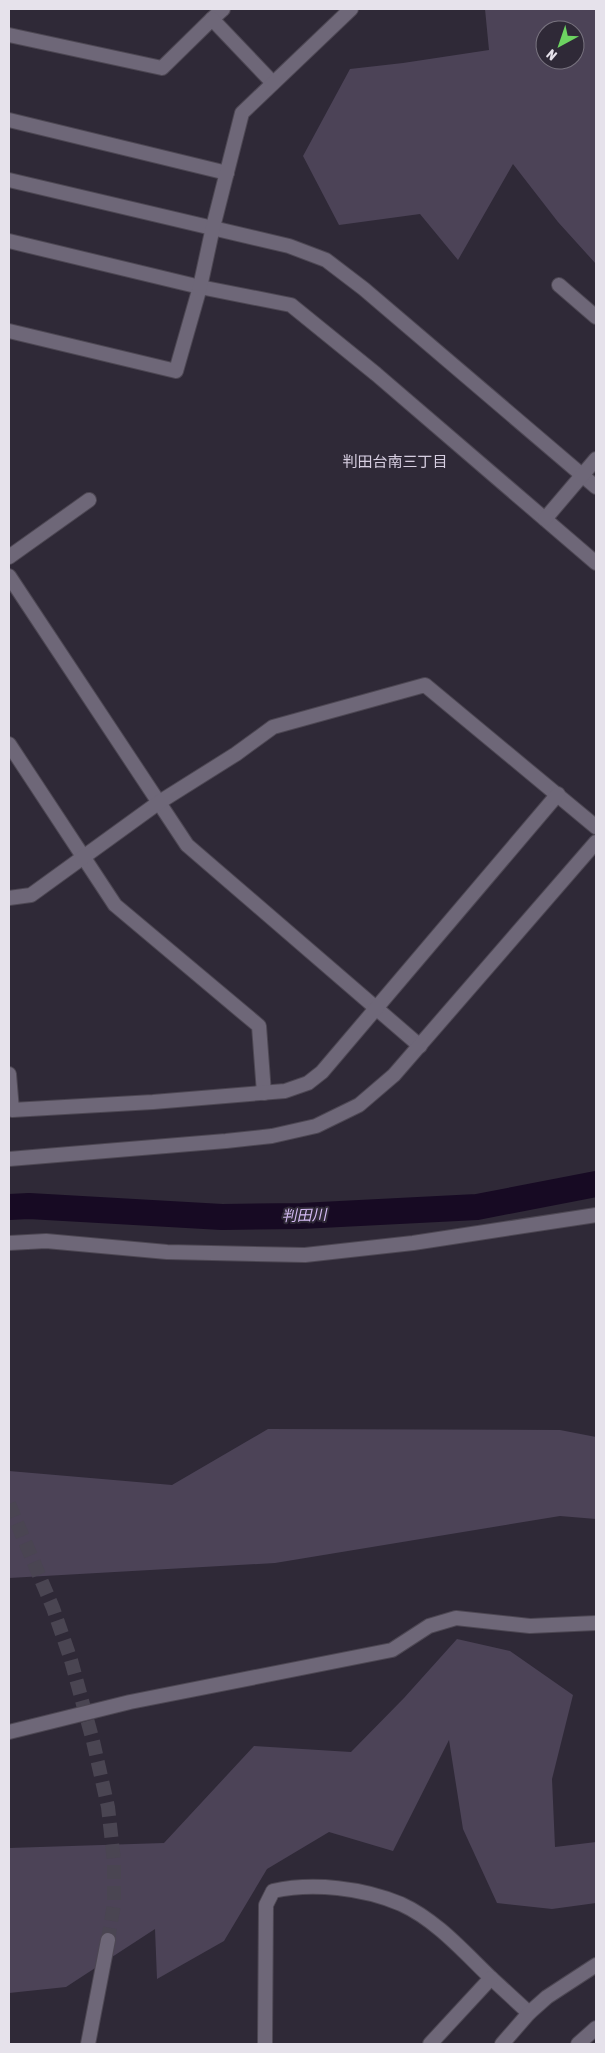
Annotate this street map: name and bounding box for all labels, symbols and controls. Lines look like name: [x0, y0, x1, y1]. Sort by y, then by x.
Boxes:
north arrow: [535, 20, 585, 70]
text: N: [543, 46, 560, 64]
district label: 判田台南三丁目: [342, 453, 448, 470]
water label: 判田川: [281, 1206, 329, 1224]

